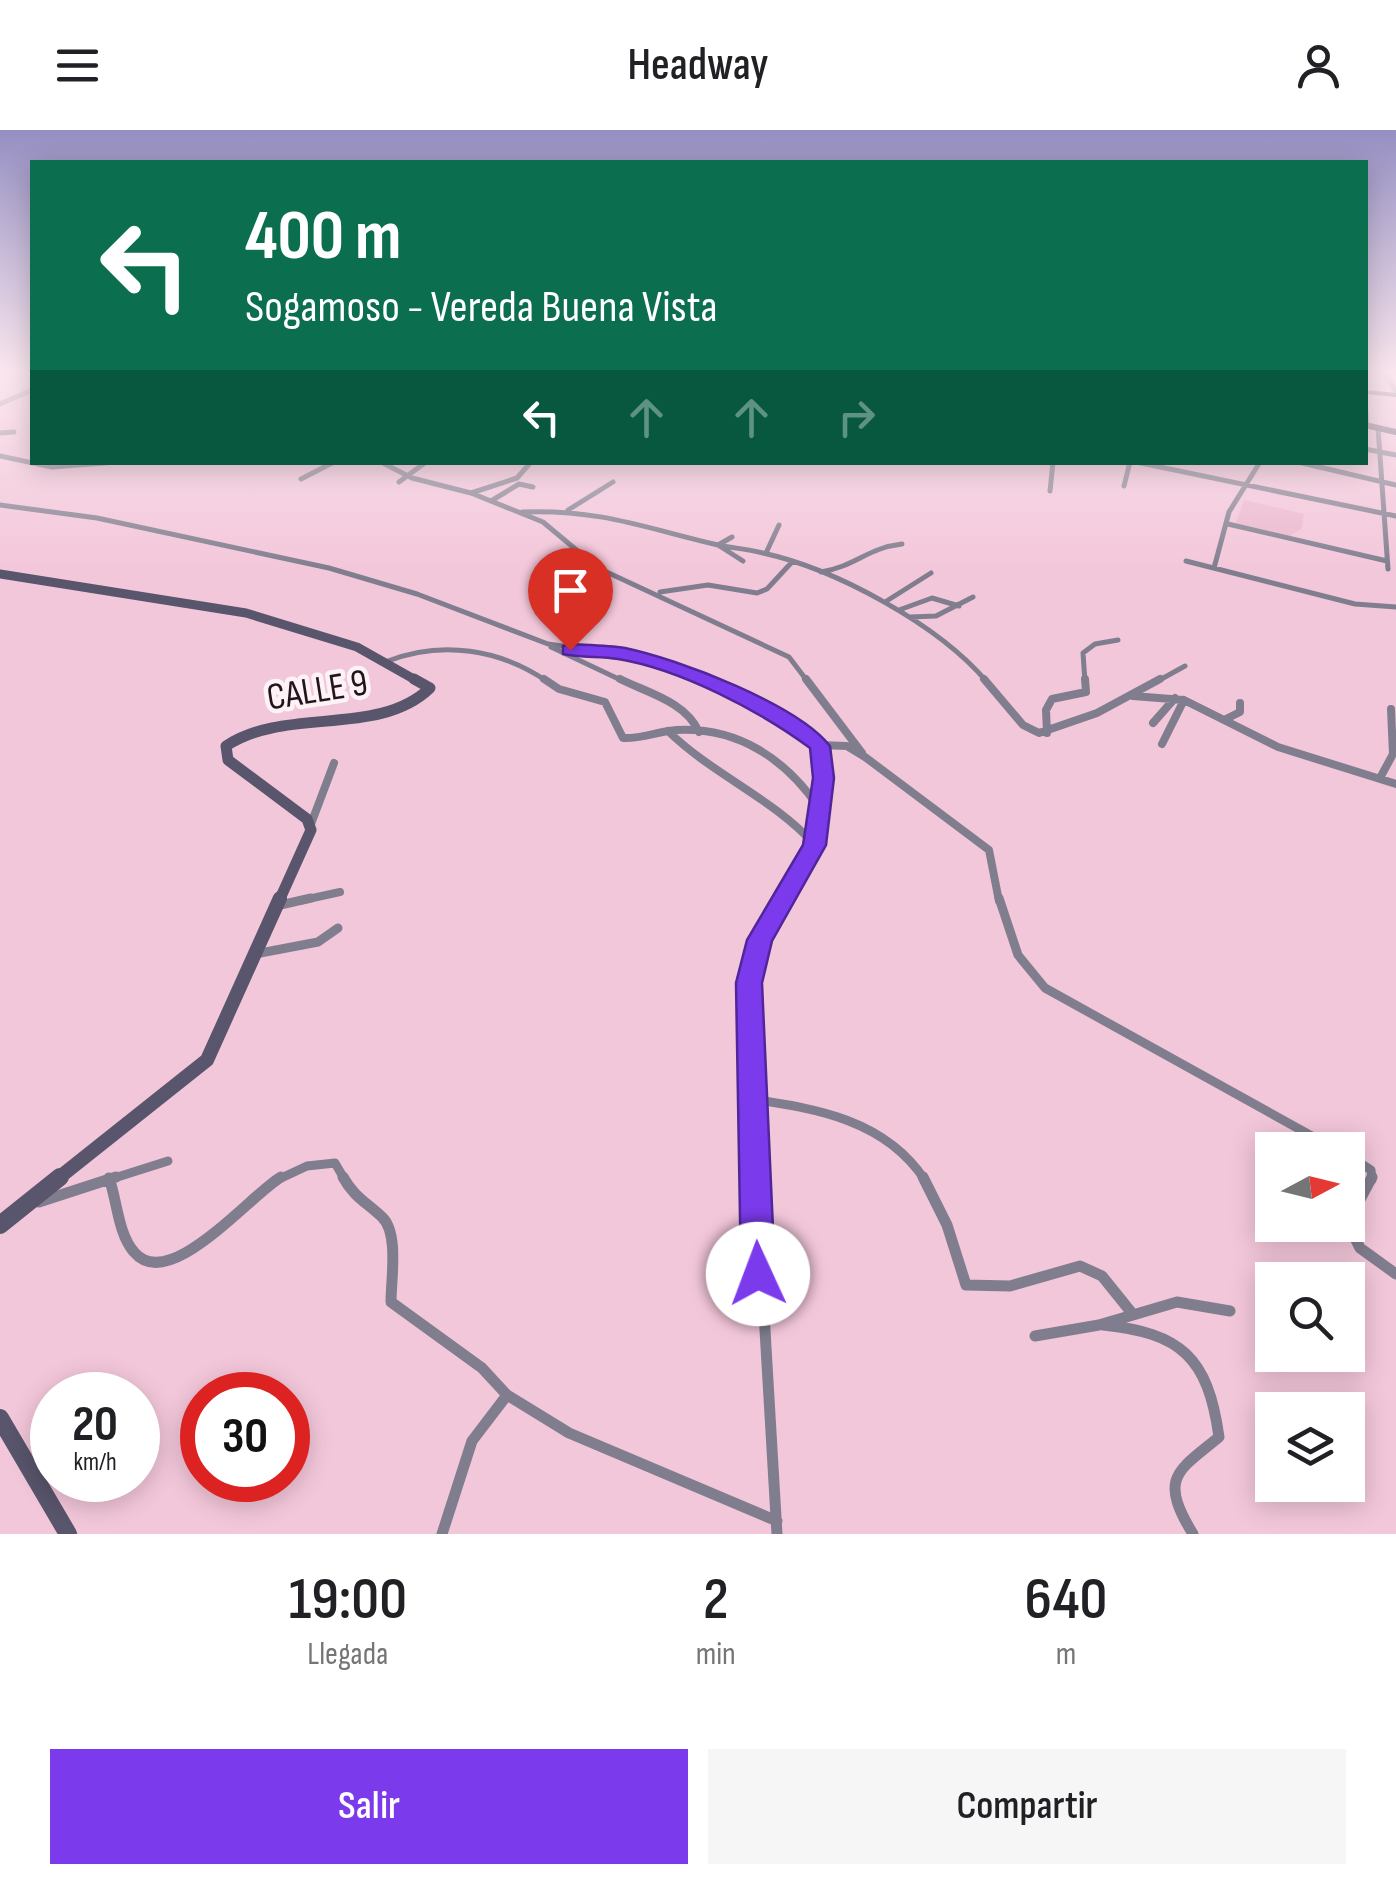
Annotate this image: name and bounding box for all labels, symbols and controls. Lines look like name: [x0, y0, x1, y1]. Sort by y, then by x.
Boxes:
icon: menu: [50, 38, 105, 93]
text: Headway: [627, 38, 769, 93]
icon: person: [1291, 38, 1346, 93]
text: 400 m: [245, 195, 402, 279]
icon: left: [80, 200, 210, 330]
text: Sogamoso - Vereda Buena Vista: [245, 280, 718, 335]
icon: left: [514, 390, 569, 445]
icon: ahead: [619, 390, 674, 445]
icon: ahead: [724, 390, 779, 445]
icon: right: [829, 390, 884, 445]
pin: [528, 548, 613, 651]
icon: arrive: [543, 563, 598, 618]
street label: CALLE 9: [264, 660, 371, 721]
north arrow: [1255, 1132, 1365, 1242]
map controls: [1255, 1132, 1365, 1502]
position arrow: [706, 1222, 810, 1326]
button: search: [1255, 1262, 1365, 1372]
speed limit sign: 30: [180, 1372, 310, 1502]
button: layers: [1255, 1392, 1365, 1502]
text: 20: [72, 1395, 118, 1455]
text: km/h: [73, 1447, 117, 1478]
text: 19:00: [289, 1564, 407, 1636]
text: 2: [703, 1564, 729, 1636]
text: 640: [1025, 1564, 1107, 1636]
text: Llegada: [307, 1635, 388, 1674]
text: min: [696, 1635, 736, 1674]
text: m: [1056, 1635, 1076, 1674]
button: Salir: [50, 1749, 688, 1864]
button: Compartir: [708, 1749, 1346, 1864]

